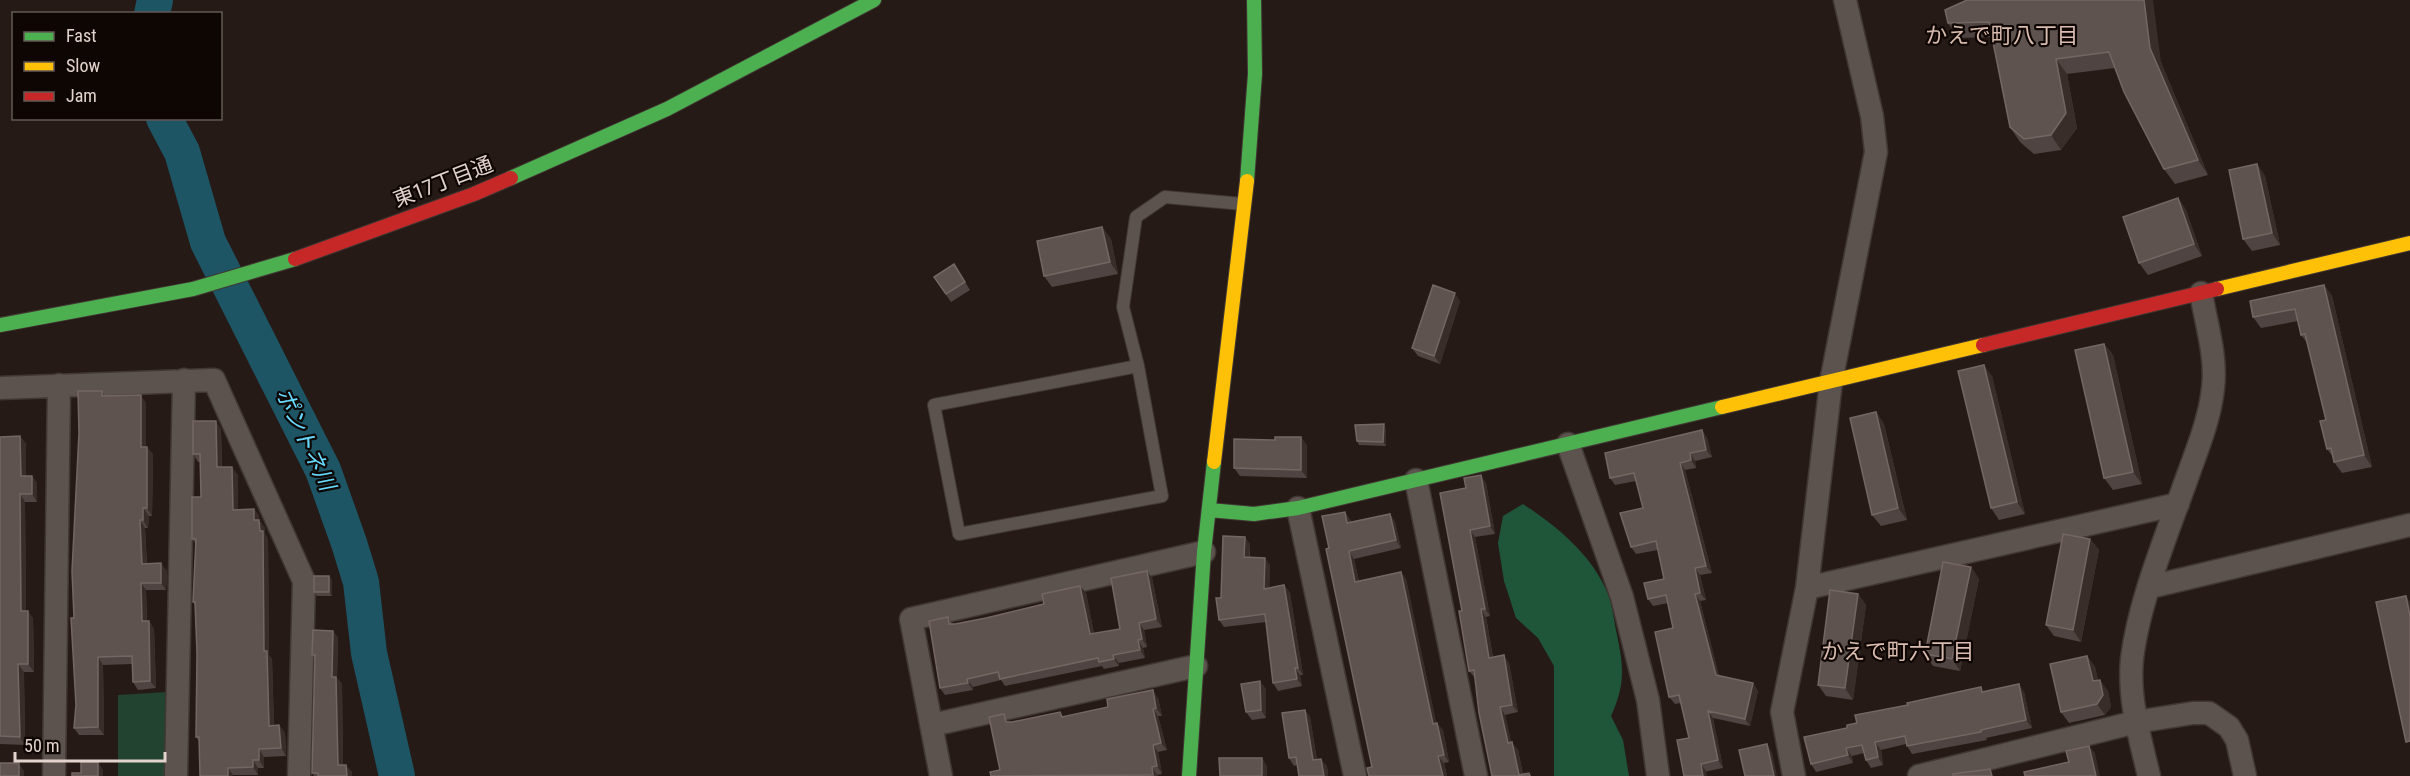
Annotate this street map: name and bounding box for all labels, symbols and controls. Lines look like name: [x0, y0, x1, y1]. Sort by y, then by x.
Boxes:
legend: [12, 12, 222, 120]
district label: かえで町八丁目: [1925, 23, 2079, 48]
text: Fast: [66, 25, 97, 46]
text: Slow: [66, 55, 101, 76]
text: Jam: [66, 85, 97, 106]
street label: 東17丁目通: [390, 152, 496, 212]
water label: ポントネ川: [271, 384, 341, 496]
district label: かえで町六丁目: [1821, 639, 1975, 664]
scale bar: [15, 725, 165, 763]
text: 50 m: [24, 735, 59, 756]

